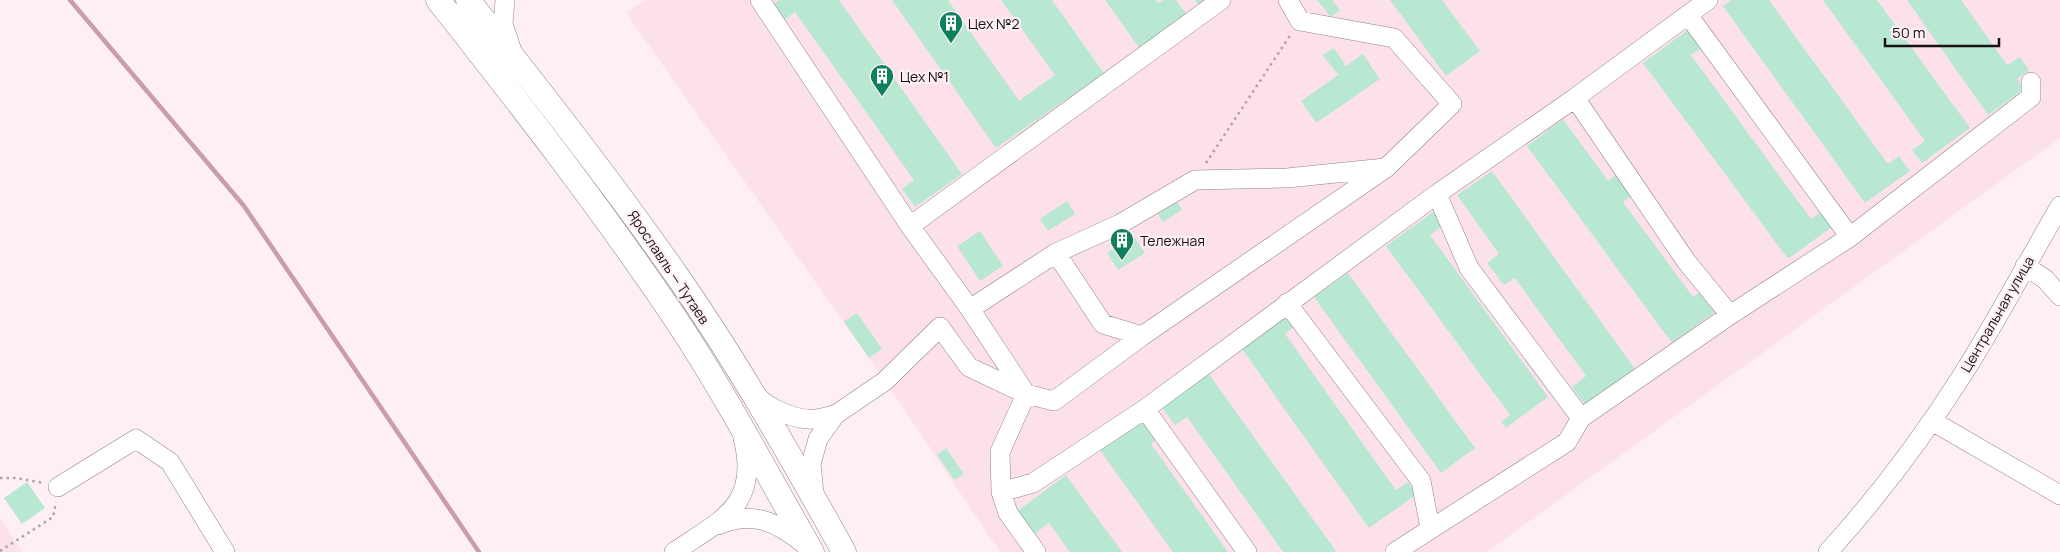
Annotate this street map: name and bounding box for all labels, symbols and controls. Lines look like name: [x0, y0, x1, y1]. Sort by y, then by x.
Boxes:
building icon: Цех №2: [938, 10, 964, 44]
place label: Цех №2: [968, 14, 1020, 33]
scale bar: [1885, 15, 1999, 47]
text: 50 m: [1892, 22, 1926, 43]
building icon: Цех №1: [869, 63, 895, 97]
place label: Цех №1: [900, 67, 949, 86]
street label: Ярославль — Тутаев: [624, 206, 714, 328]
building icon: Тележная: [1109, 227, 1135, 261]
place label: Тележная: [1140, 231, 1205, 250]
street label: Центральная улица: [1956, 252, 2038, 376]

